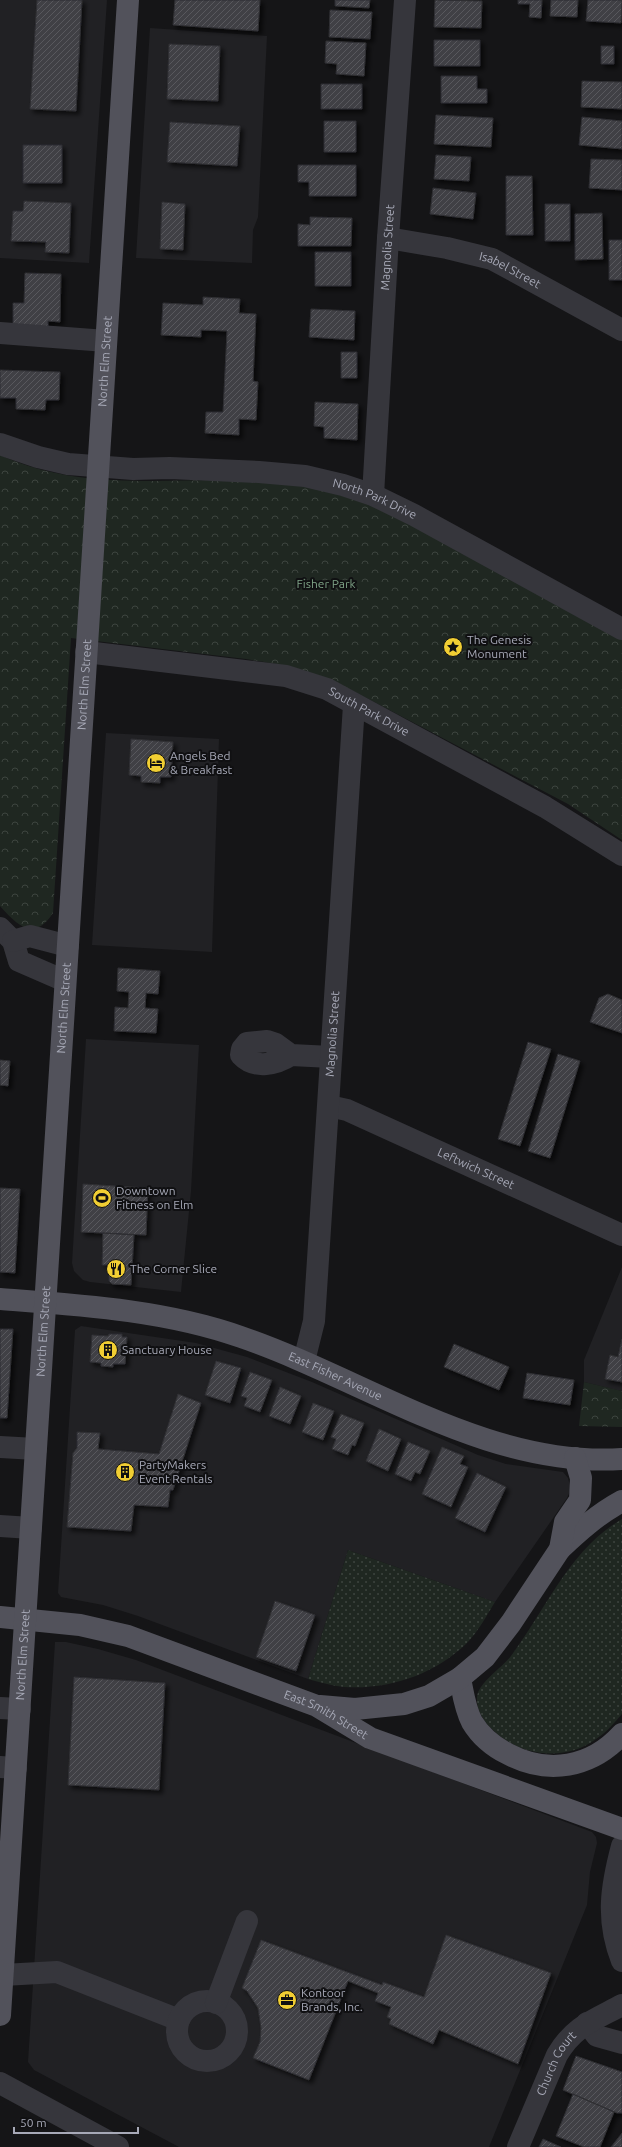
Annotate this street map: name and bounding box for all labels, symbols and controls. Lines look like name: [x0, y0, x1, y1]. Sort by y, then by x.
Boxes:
street label: Magnolia Street: [378, 204, 396, 291]
street label: Isabel Street: [478, 249, 544, 291]
street label: North Elm Street: [95, 315, 114, 407]
street label: North Park Drive: [332, 476, 419, 521]
park label: Fisher Park: [296, 577, 356, 590]
place label: The Genesis Monument: [467, 633, 531, 660]
place icon: The Genesis Monument: [442, 636, 464, 658]
street label: North Elm Street: [75, 639, 93, 730]
street label: South Park Drive: [327, 684, 412, 738]
place label: Angels Bed & Breakfast: [170, 749, 233, 776]
hotel icon: Angels Bed & Breakfast: [145, 752, 167, 774]
street label: North Elm Street: [54, 962, 73, 1054]
street label: Magnolia Street: [323, 990, 341, 1077]
street label: Leftwich Street: [436, 1145, 517, 1191]
place label: Downtown Fitness on Elm: [116, 1184, 193, 1211]
sports icon: Downtown Fitness on Elm: [91, 1187, 113, 1209]
restaurant icon: The Corner Slice: [105, 1258, 127, 1280]
place label: The Corner Slice: [130, 1262, 217, 1275]
street label: North Elm Street: [34, 1285, 52, 1377]
building icon: Sanctuary House: [97, 1339, 119, 1361]
place label: Sanctuary House: [122, 1343, 212, 1356]
street label: East Fisher Avenue: [287, 1349, 384, 1403]
place label: PartyMakers Event Rentals: [139, 1458, 213, 1485]
building icon: PartyMakers Event Rentals: [114, 1461, 136, 1483]
street label: North Elm Street: [13, 1609, 32, 1701]
street label: East Smith Street: [282, 1687, 371, 1741]
place label: Kontoor Brands, Inc.: [301, 1986, 363, 2013]
office icon: Kontoor Brands, Inc.: [276, 1989, 298, 2011]
street label: Church Court: [534, 2028, 579, 2097]
scale bar: [14, 2109, 138, 2135]
text: 50 m: [20, 2116, 47, 2129]

